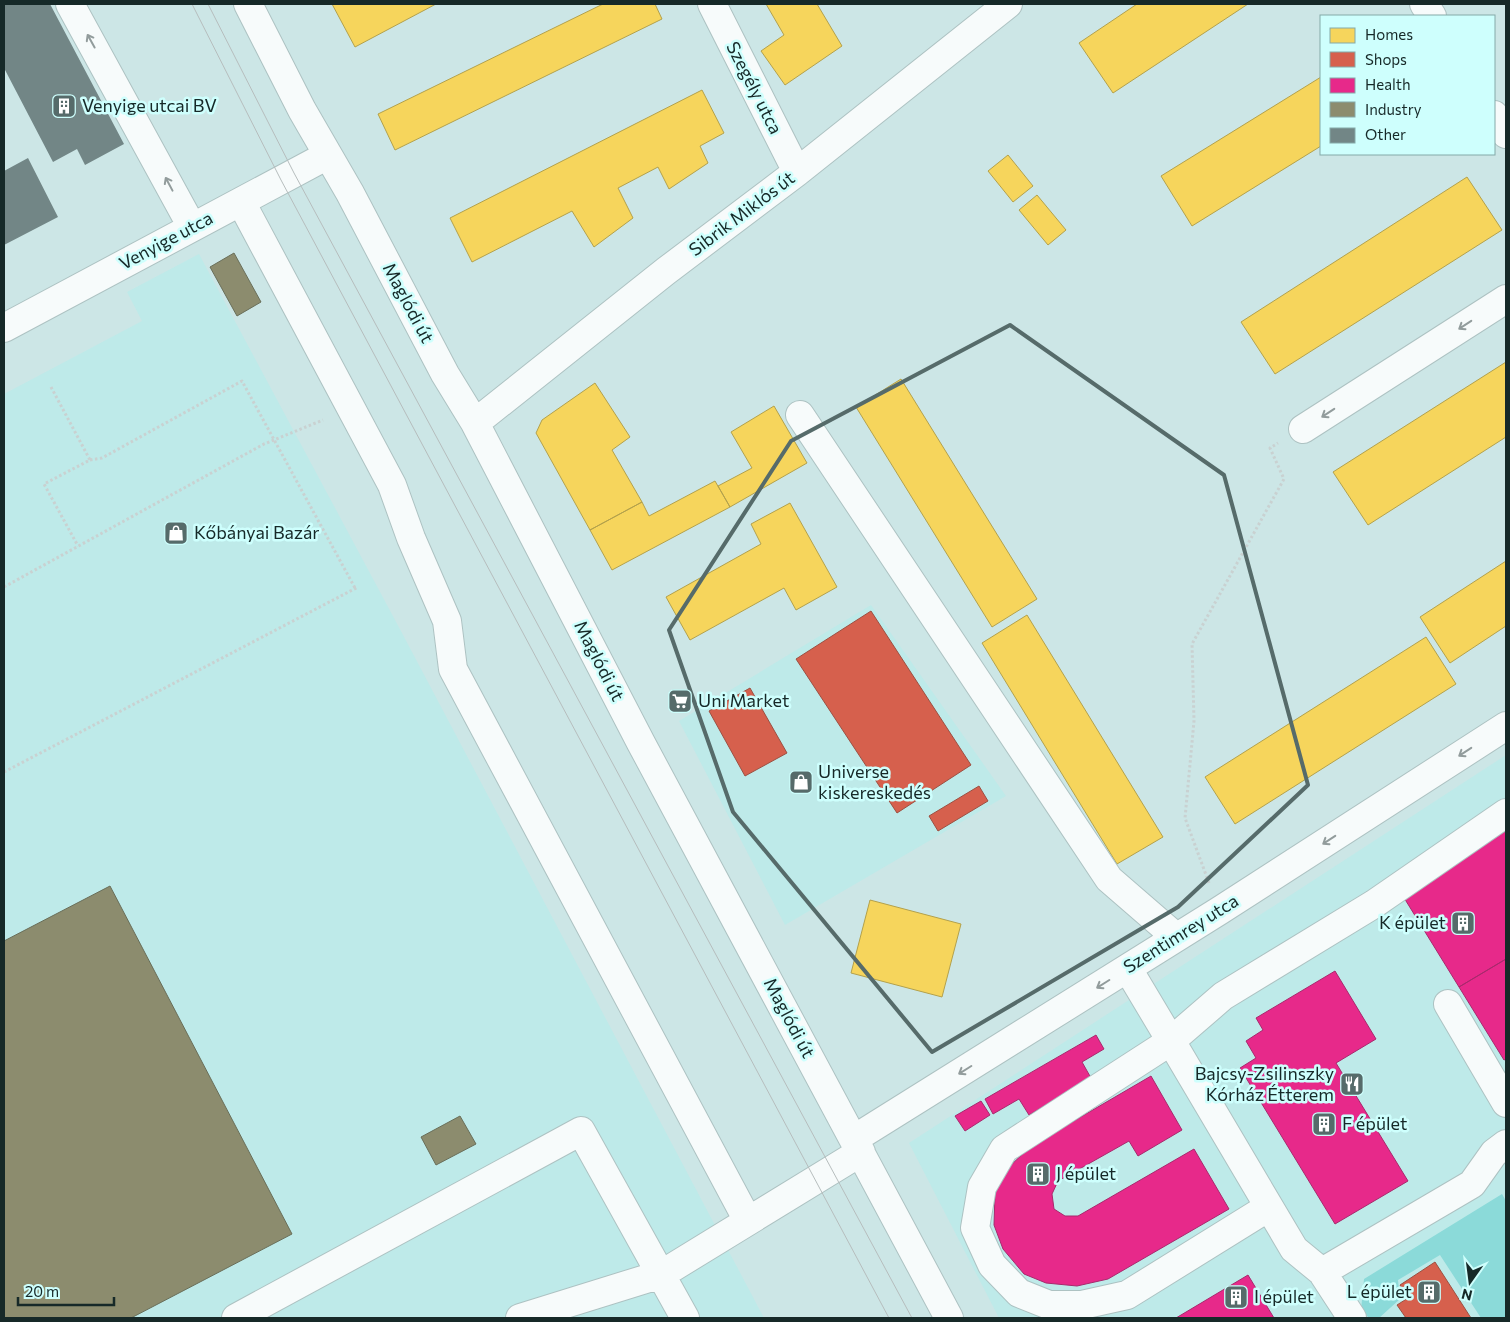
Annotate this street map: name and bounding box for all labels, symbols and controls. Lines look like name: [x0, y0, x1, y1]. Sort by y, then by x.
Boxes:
legend: [1320, 15, 1495, 155]
text: Homes: [1365, 25, 1413, 43]
one-way arrow: [86, 34, 96, 49]
street label: Szegély utca: [722, 38, 788, 138]
text: Shops: [1365, 50, 1407, 68]
text: Health: [1365, 75, 1411, 93]
building icon: Venyige utcai BV: [51, 93, 77, 119]
place label: Venyige utcai BV: [82, 94, 217, 116]
text: Industry: [1365, 100, 1422, 118]
text: Other: [1365, 125, 1406, 143]
street label: Sibrik Miklós út: [684, 166, 799, 260]
one-way arrow: [163, 177, 173, 192]
street label: Venyige utca: [115, 206, 216, 274]
street label: Maglódi út: [379, 259, 439, 346]
one-way arrow: [1459, 321, 1473, 331]
one-way arrow: [1322, 408, 1336, 418]
shop icon: Kőbányai Bazár: [163, 520, 189, 546]
place label: Kőbányai Bazár: [194, 521, 319, 543]
street label: Maglódi út: [570, 617, 630, 705]
supermarket icon: Uni Market: [667, 688, 693, 714]
place label: Uni Market: [698, 689, 789, 711]
one-way arrow: [1459, 747, 1473, 757]
place label: Universe kiskereskedés: [818, 760, 931, 803]
shop icon: Universe kiskereskedés: [788, 769, 814, 795]
one-way arrow: [1322, 835, 1336, 845]
street label: Szentimrey utca: [1119, 889, 1242, 977]
building icon: K épület: [1450, 910, 1476, 936]
place label: K épület: [1379, 911, 1446, 933]
street label: Maglódi út: [760, 974, 820, 1061]
one-way arrow: [1097, 979, 1111, 989]
place label: Bajcsy-Zsilinszky Kórház Étterem: [1195, 1062, 1334, 1105]
one-way arrow: [959, 1065, 973, 1075]
restaurant icon: Bajcsy-Zsilinszky Kórház Étterem: [1339, 1071, 1365, 1097]
building icon: F épület: [1311, 1111, 1337, 1137]
place label: F épület: [1342, 1112, 1407, 1134]
building icon: J épület: [1025, 1161, 1051, 1187]
place label: J épület: [1056, 1162, 1116, 1184]
north arrow: [1445, 1257, 1495, 1307]
scale bar: [18, 1274, 114, 1306]
building icon: L épület: [1416, 1279, 1442, 1305]
place label: L épület: [1347, 1280, 1412, 1302]
text: 20 m: [25, 1282, 59, 1300]
building icon: I épület: [1223, 1284, 1249, 1310]
place label: I épület: [1254, 1285, 1314, 1307]
text: N: [1460, 1286, 1474, 1305]

